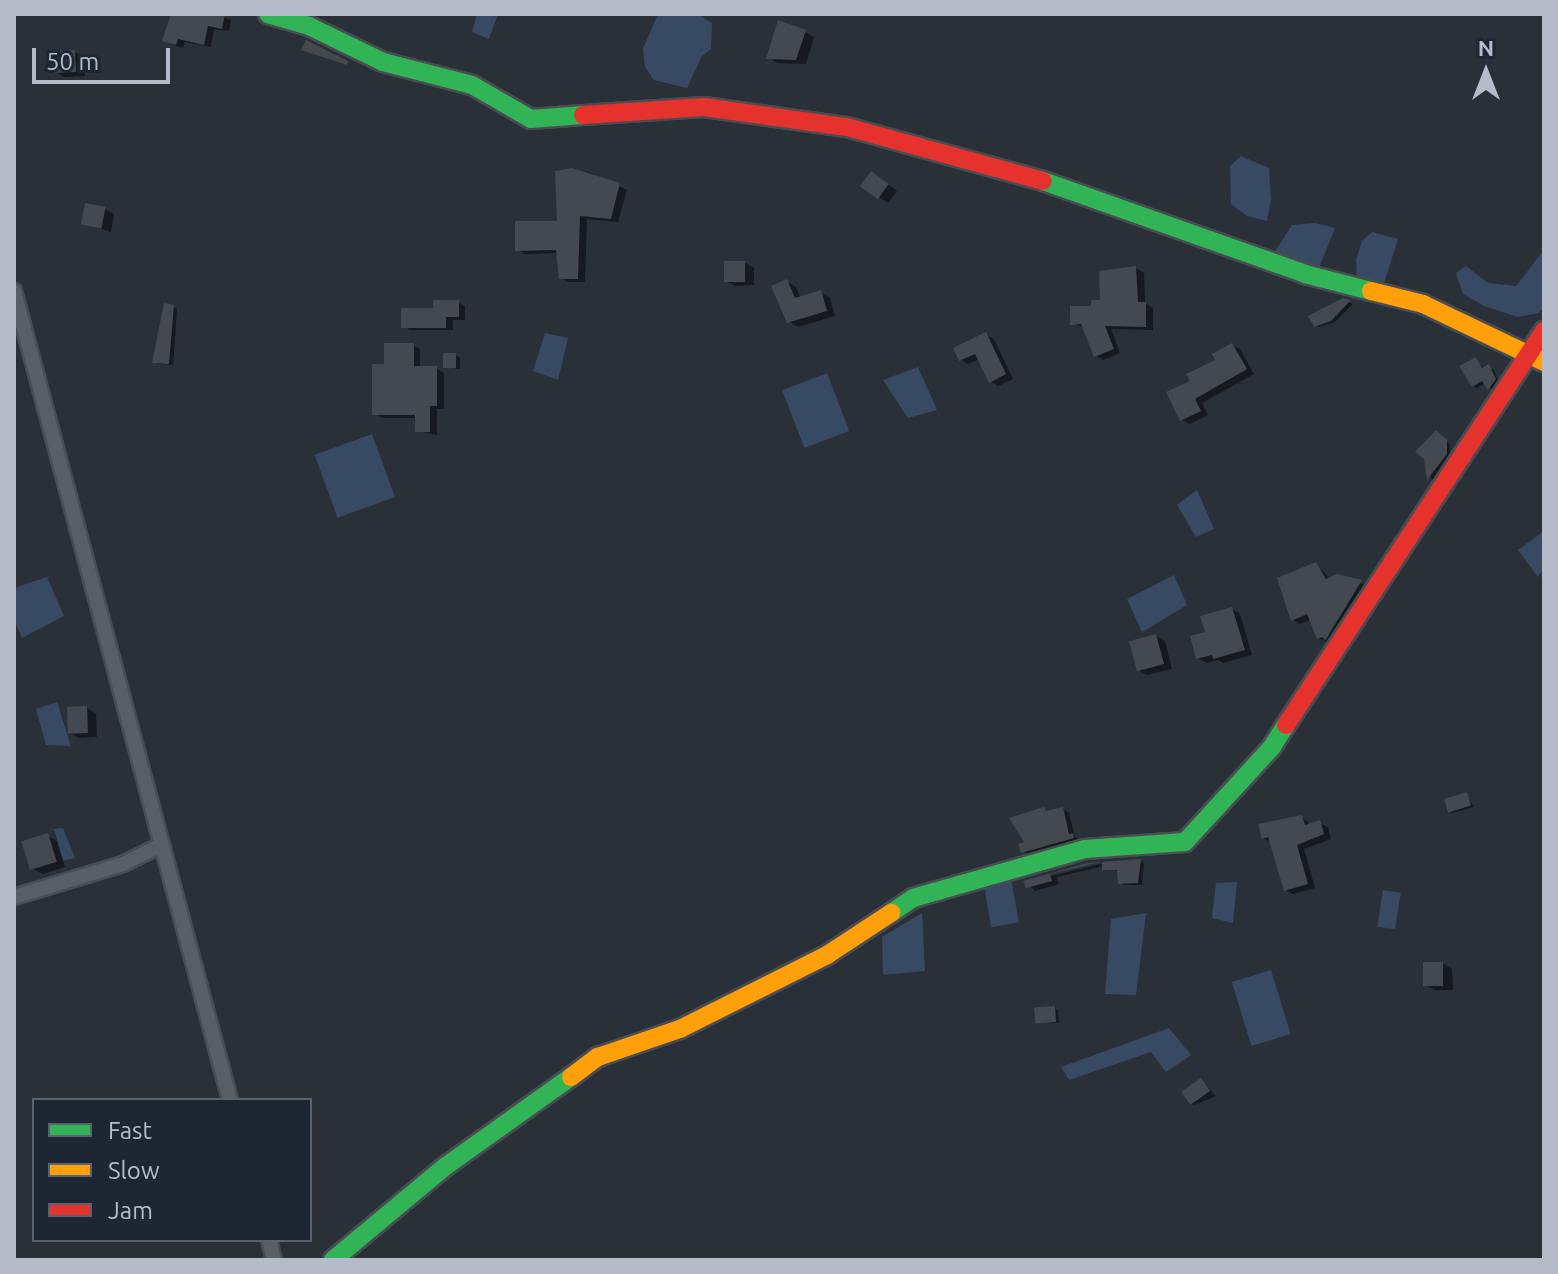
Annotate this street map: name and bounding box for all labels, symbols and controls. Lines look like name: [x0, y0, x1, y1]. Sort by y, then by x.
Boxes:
scale bar: [36, 32, 174, 82]
north arrow: [1446, 32, 1526, 112]
text: N: [1478, 35, 1494, 60]
text: 50 m: [46, 48, 99, 75]
legend: [32, 1098, 312, 1242]
text: Fast: [108, 1117, 152, 1144]
text: Slow: [108, 1157, 160, 1184]
text: Jam: [108, 1197, 153, 1224]

